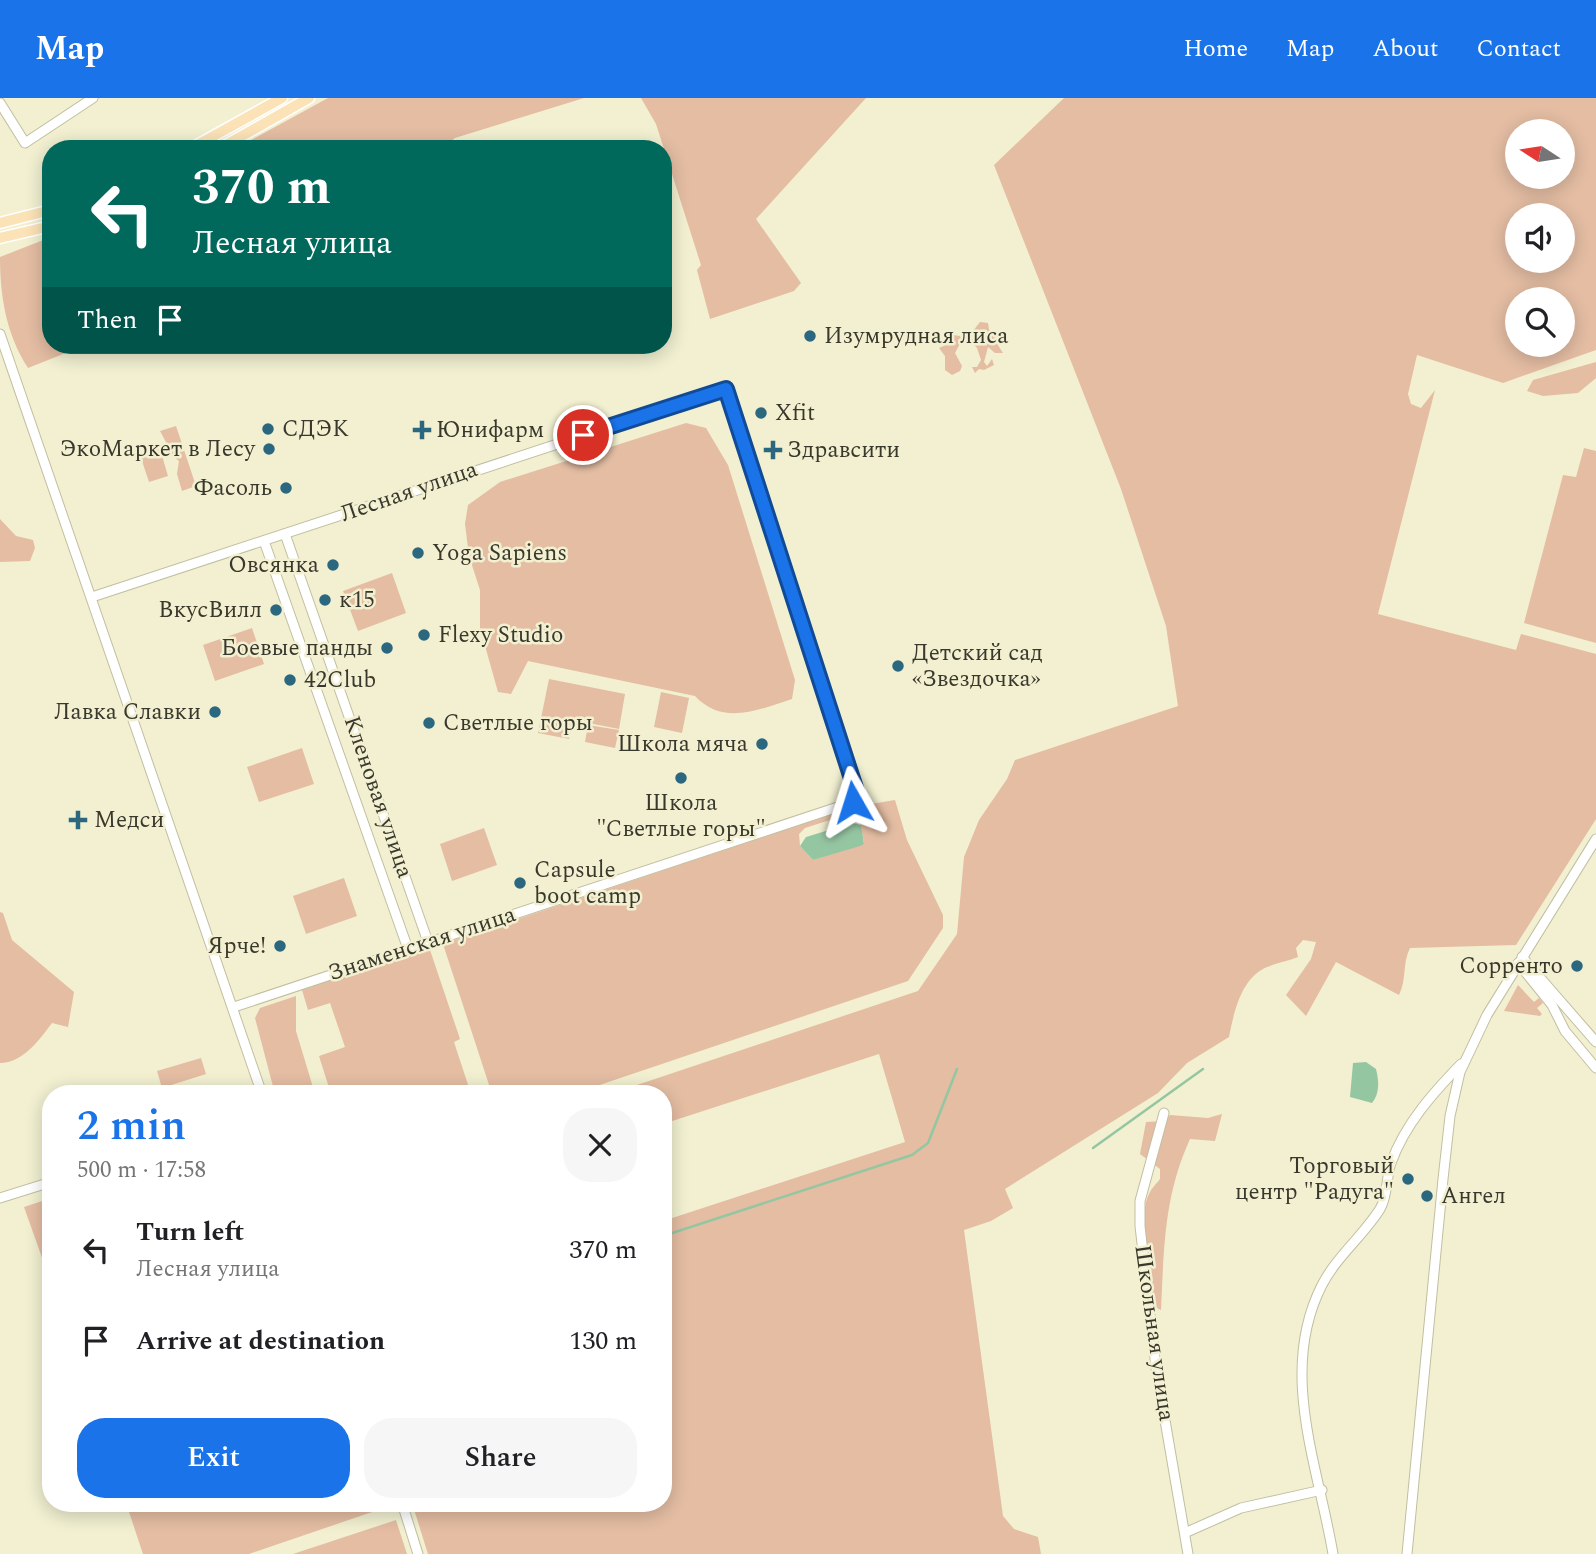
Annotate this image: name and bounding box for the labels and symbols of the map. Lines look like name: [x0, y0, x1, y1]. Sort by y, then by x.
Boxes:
north arrow: [1505, 119, 1575, 189]
place label: Изумрудная лиса: [824, 319, 1008, 354]
marker: Изумрудная лиса: [802, 328, 818, 344]
place label: Xfit: [775, 396, 815, 431]
pin: [553, 405, 613, 465]
marker: Xfit: [753, 405, 769, 421]
place label: СДЭК: [282, 412, 349, 447]
place label: Юнифарм: [436, 413, 544, 448]
marker: СДЭК: [260, 421, 276, 437]
marker: Юнифарм: [414, 422, 430, 438]
place label: ЭкоМаркет в Лесу: [59, 432, 256, 467]
place label: Здравсити: [787, 433, 900, 468]
marker: ЭкоМаркет в Лесу: [261, 441, 277, 457]
marker: Здравсити: [765, 442, 781, 458]
street label: Лесная улица: [335, 452, 483, 532]
place label: Фасоль: [194, 471, 272, 506]
marker: Фасоль: [278, 480, 294, 496]
place label: Yoga Sapiens: [432, 536, 567, 571]
marker: Yoga Sapiens: [410, 545, 426, 561]
place label: Овсянка: [228, 548, 319, 583]
marker: Овсянка: [325, 557, 341, 573]
place label: к15: [339, 583, 375, 618]
marker: к15: [317, 592, 333, 608]
place label: ВкусВилл: [158, 593, 262, 628]
marker: ВкусВилл: [268, 602, 284, 618]
place label: Flexy Studio: [438, 618, 564, 653]
marker: Flexy Studio: [416, 627, 432, 643]
place label: Боевые панды: [221, 631, 373, 666]
place label: Детский сад «Звездочка»: [912, 636, 1043, 697]
marker: Боевые панды: [379, 640, 395, 656]
marker: Детский сад «Звездочка»: [890, 658, 906, 674]
place label: 42Club: [304, 663, 376, 698]
marker: 42Club: [282, 672, 298, 688]
place label: Лавка Славки: [54, 695, 201, 730]
marker: Лавка Славки: [207, 704, 223, 720]
place label: Светлые горы: [443, 706, 593, 741]
street label: Кленовая улица: [334, 711, 422, 883]
marker: Светлые горы: [421, 715, 437, 731]
place label: Школа мяча: [617, 727, 748, 762]
marker: Школа мяча: [754, 736, 770, 752]
position arrow: [816, 765, 890, 839]
marker: Школа "Светлые горы": [673, 770, 689, 786]
place label: Школа "Светлые горы": [596, 786, 766, 847]
place label: Медси: [94, 803, 164, 838]
marker: Медси: [68, 810, 88, 830]
place label: Capsule boot camp: [534, 853, 641, 914]
marker: Capsule boot camp: [512, 875, 528, 891]
street label: Знаменская улица: [324, 897, 520, 991]
place label: Ярче!: [208, 929, 266, 964]
marker: Ярче!: [272, 938, 288, 954]
place label: Сорренто: [1459, 949, 1563, 984]
marker: Сорренто: [1569, 958, 1585, 974]
place label: Торговый центр "Радуга": [1235, 1149, 1394, 1210]
marker: Торговый центр "Радуга": [1400, 1171, 1416, 1187]
place label: Ангел: [1441, 1179, 1506, 1214]
marker: Ангел: [1419, 1188, 1435, 1204]
street label: Школьная улица: [1124, 1242, 1184, 1424]

